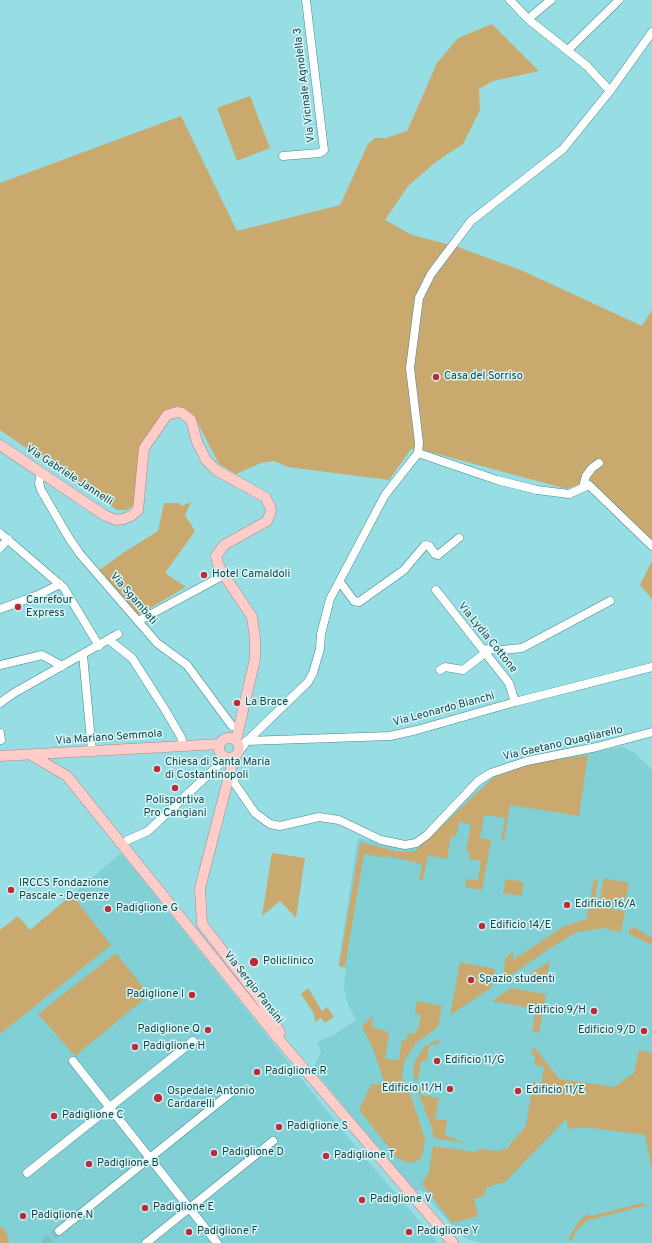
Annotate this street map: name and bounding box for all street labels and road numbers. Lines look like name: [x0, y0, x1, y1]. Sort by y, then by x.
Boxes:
street label: Via Vicinale Agnolella 3: [291, 27, 319, 143]
street label: Via Gabriele Jannelli: [23, 443, 115, 509]
street label: Via Sgambati: [107, 570, 159, 628]
street label: Via Lydia Cottone: [455, 600, 519, 676]
street label: Via Leonardo Bianchi: [392, 690, 496, 730]
street label: Via Gaetano Quagliarello: [502, 724, 624, 764]
street label: Via Mariano Semmola: [55, 728, 163, 748]
street label: Via Sergio Pansini: [221, 949, 285, 1027]

